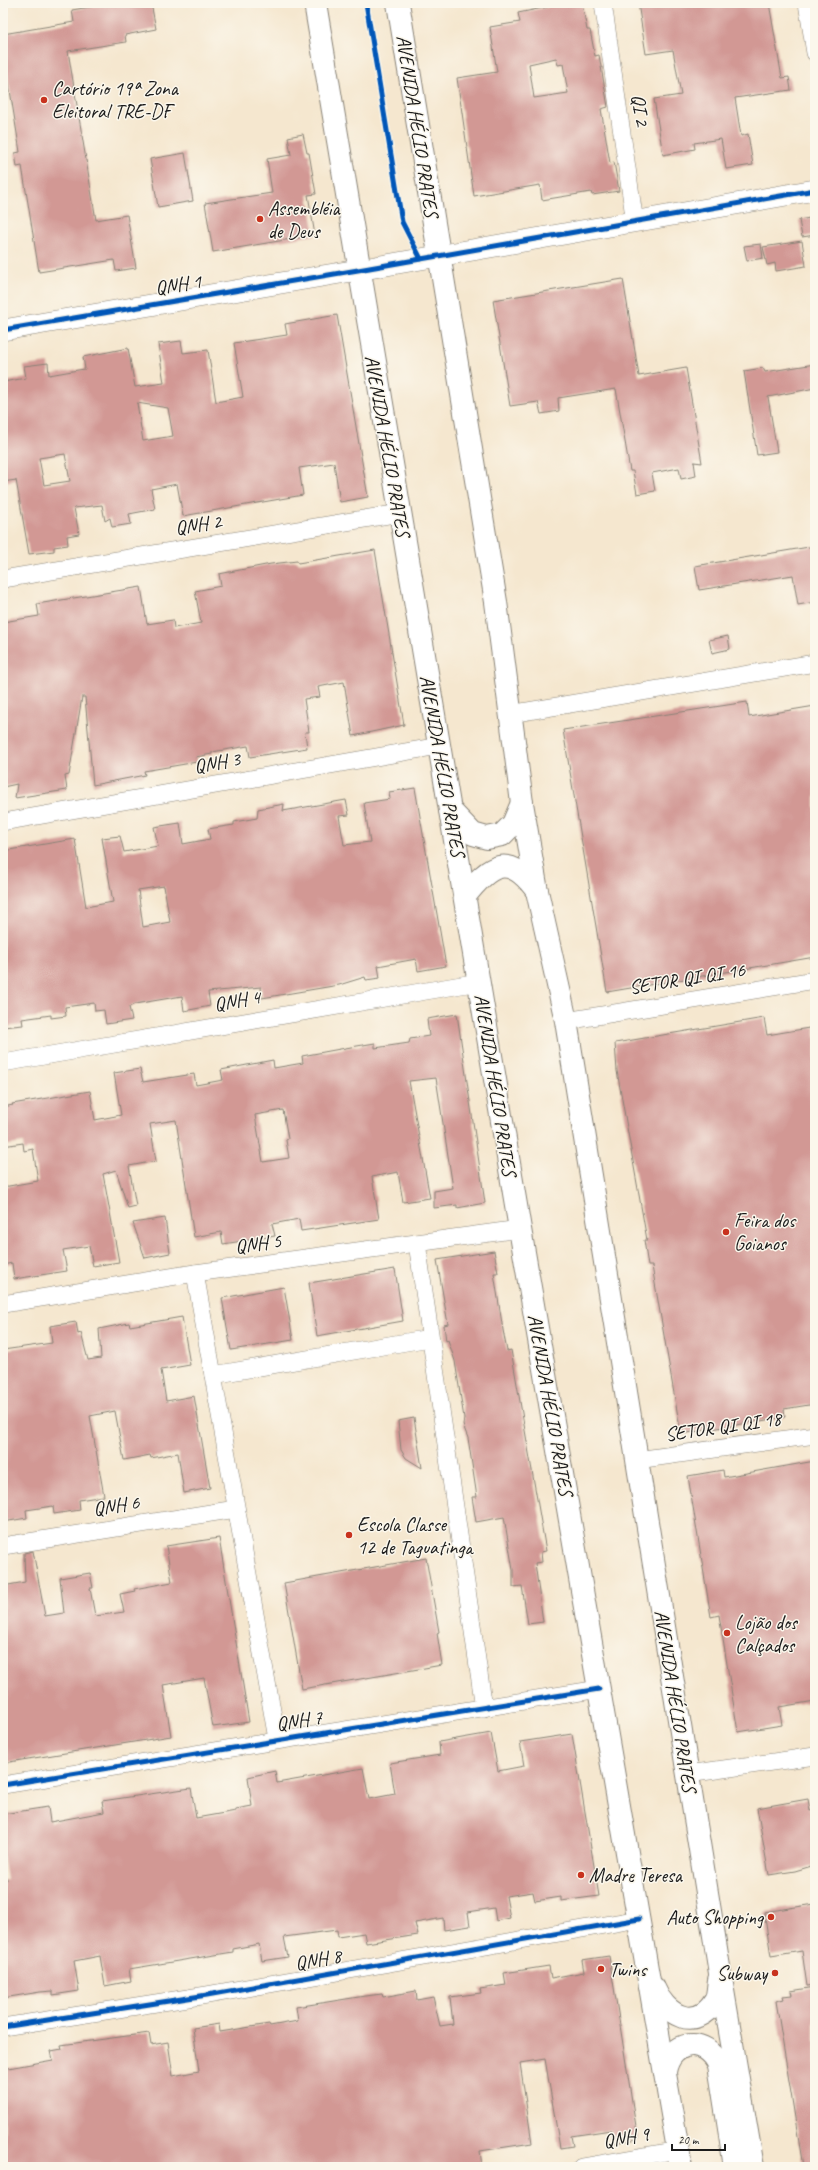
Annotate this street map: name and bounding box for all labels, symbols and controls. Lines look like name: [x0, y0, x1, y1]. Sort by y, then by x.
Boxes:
street label: AVENIDA HÉLIO PRATES: [391, 33, 445, 221]
place label: Cartório 19ª Zona Eleitoral TRE-DF: [52, 76, 180, 124]
street label: QI 2: [626, 93, 655, 130]
marker: Cartório 19ª Zona Eleitoral TRE-DF: [39, 95, 49, 105]
place label: Assembléia de Deus: [268, 196, 341, 244]
marker: Assembléia de Deus: [255, 214, 265, 224]
street label: QNH 1: [153, 268, 204, 300]
street label: AVENIDA HÉLIO PRATES: [359, 353, 416, 541]
street label: QNH 2: [173, 508, 225, 540]
street label: AVENIDA HÉLIO PRATES: [414, 673, 471, 861]
street label: QNH 3: [192, 746, 244, 779]
street label: SETOR QI QI 16: [627, 957, 748, 1000]
street label: QNH 4: [212, 984, 264, 1017]
street label: AVENIDA HÉLIO PRATES: [469, 992, 523, 1180]
place label: Feira dos Goianos: [734, 1208, 797, 1256]
marker: Feira dos Goianos: [721, 1227, 731, 1237]
street label: QNH 5: [233, 1228, 284, 1259]
street label: AVENIDA HÉLIO PRATES: [522, 1312, 579, 1500]
street label: SETOR QI QI 18: [663, 1406, 785, 1447]
street label: QNH 6: [91, 1489, 142, 1521]
place label: Escola Classe 12 de Taguatinga: [357, 1512, 474, 1560]
marker: Escola Classe 12 de Taguatinga: [344, 1530, 354, 1540]
street label: AVENIDA HÉLIO PRATES: [649, 1608, 703, 1796]
place label: Lojão dos Calçados: [735, 1610, 799, 1658]
marker: Lojão dos Calçados: [722, 1628, 732, 1638]
street label: QNH 7: [274, 1704, 325, 1736]
place label: Madre Teresa: [589, 1863, 684, 1888]
marker: Madre Teresa: [576, 1870, 586, 1880]
place label: Auto Shopping: [666, 1905, 765, 1930]
marker: Auto Shopping: [766, 1912, 776, 1922]
street label: QNH 8: [293, 1943, 345, 1976]
place label: Twins: [609, 1957, 648, 1982]
place label: Subway: [717, 1961, 769, 1986]
marker: Twins: [596, 1964, 606, 1974]
marker: Subway: [770, 1968, 780, 1978]
street label: QNH 9: [601, 2121, 653, 2154]
scale bar: [672, 2126, 725, 2152]
text: 20 m: [678, 2132, 700, 2148]

